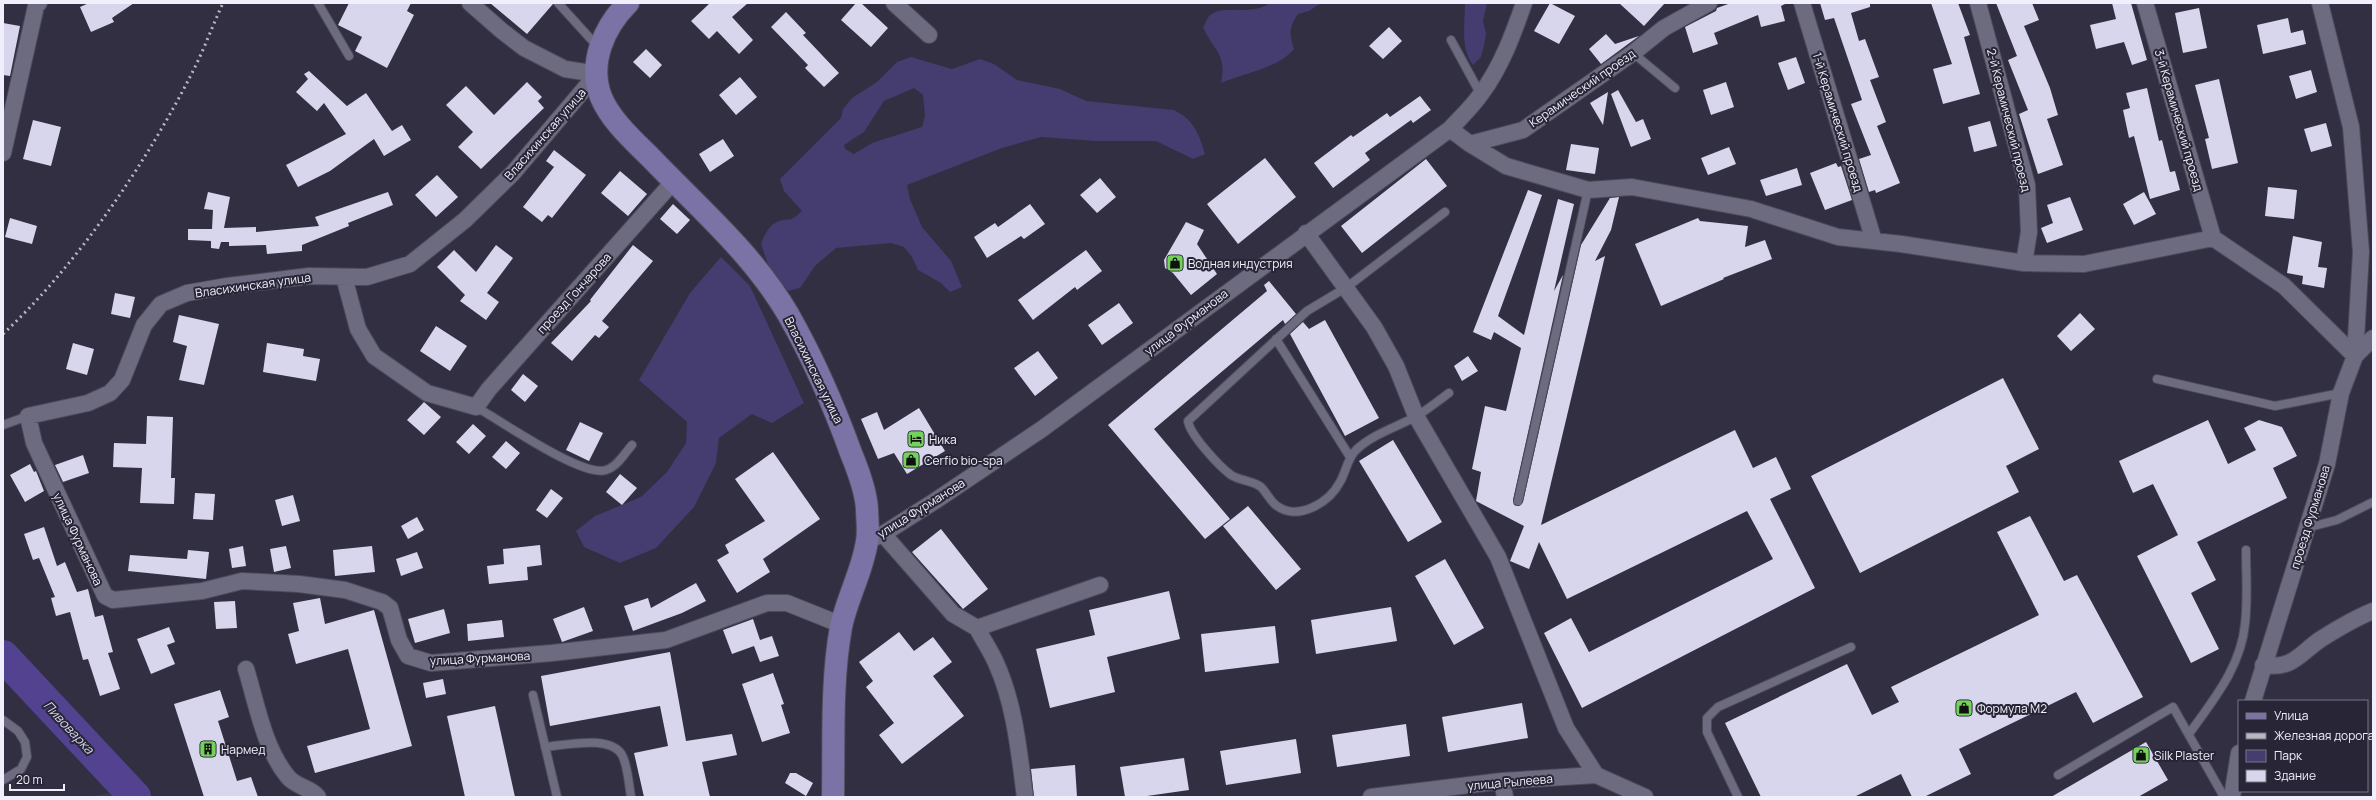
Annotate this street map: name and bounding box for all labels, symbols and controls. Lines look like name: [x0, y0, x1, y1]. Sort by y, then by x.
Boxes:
street label: Керамический проезд: [1526, 45, 1638, 131]
street label: 2-й Керамический проезд: [1983, 47, 2035, 193]
street label: 3-й Керамический проезд: [2151, 47, 2207, 193]
street label: 1-й Керамический проезд: [1809, 50, 1867, 194]
street label: Власихинская улица: [500, 84, 590, 184]
street label: проезд Гончарова: [533, 249, 615, 337]
shop icon: Водная индустрия: [1165, 253, 1185, 273]
place label: Водная индустрия: [1188, 255, 1293, 272]
street label: Власихинская улица: [194, 268, 312, 302]
street label: улица Фурманова: [1141, 285, 1231, 359]
street label: Власихинская улица: [781, 314, 847, 426]
hotel icon: Ника: [906, 429, 926, 449]
place label: Ника: [929, 431, 957, 448]
shop icon: Cerfio bio-spa: [901, 450, 921, 470]
place label: Cerfio bio-spa: [924, 452, 1003, 469]
street label: проезд Фурманова: [2286, 463, 2334, 571]
street label: улица Фурманова: [874, 474, 968, 542]
street label: улица Фурманова: [49, 490, 107, 588]
street label: улица Фурманова: [429, 647, 531, 669]
water label: Пивоварка: [40, 697, 99, 758]
shop icon: Формула М2: [1954, 698, 1974, 718]
place label: Формула М2: [1977, 700, 2047, 717]
legend: [2238, 700, 2368, 792]
text: Улица: [2274, 707, 2308, 724]
text: Железная дорога: [2274, 727, 2374, 744]
building icon: Нармед: [198, 739, 218, 759]
place label: Нармед: [221, 741, 265, 758]
shop icon: Silk Plaster: [2131, 745, 2151, 765]
place label: Silk Plaster: [2154, 747, 2215, 764]
text: Парк: [2274, 747, 2303, 764]
scale bar: [10, 766, 64, 792]
text: Здание: [2274, 767, 2316, 784]
street label: улица Рылеева: [1467, 770, 1553, 794]
text: 20 m: [16, 771, 43, 788]

